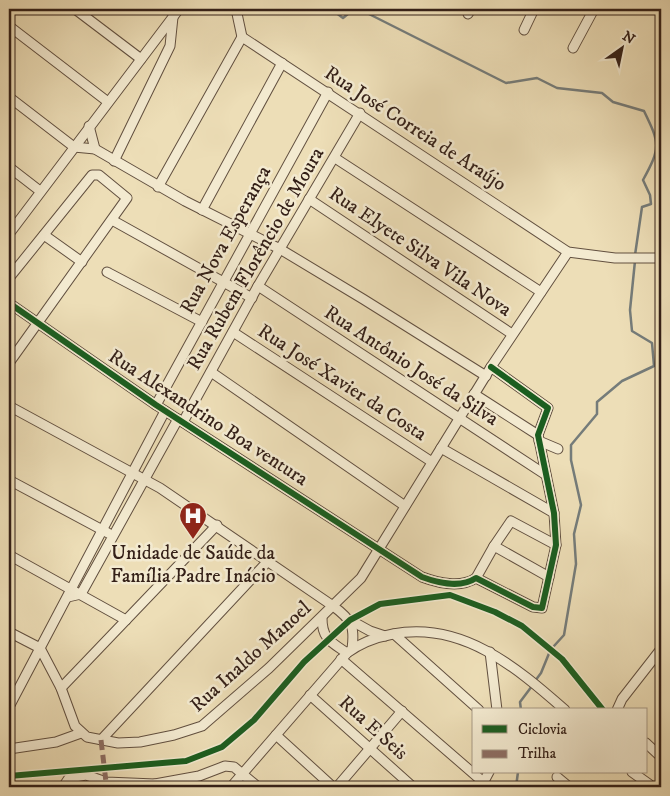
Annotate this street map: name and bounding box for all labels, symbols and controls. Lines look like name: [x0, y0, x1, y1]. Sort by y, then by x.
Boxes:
north arrow: [598, 22, 648, 72]
text: N: [619, 27, 639, 49]
street label: Rua José Correia de Araújo: [319, 61, 511, 197]
street label: Rua Rubem Florêncio de Moura: [182, 143, 330, 375]
street label: Rua Nova Esperança: [175, 161, 277, 319]
street label: Rua Elyete Silva Vila Nova: [324, 182, 517, 323]
street label: Rua Antônio José da Silva: [319, 300, 503, 432]
street label: Rua José Xavier da Costa: [253, 319, 432, 447]
street label: Rua Alexandrino Boa ventura: [104, 344, 313, 492]
hospital icon: Unidade de Saúde da Família Padre Inácio: [178, 501, 208, 540]
place label: Unidade de Saúde da Família Padre Inácio: [110, 541, 276, 589]
street label: Rua Inaldo Manoel: [185, 596, 317, 718]
street label: Rua E Seis: [333, 690, 413, 766]
legend: [472, 708, 648, 774]
text: Ciclovia: [518, 720, 567, 739]
text: Trilha: [518, 744, 557, 763]

